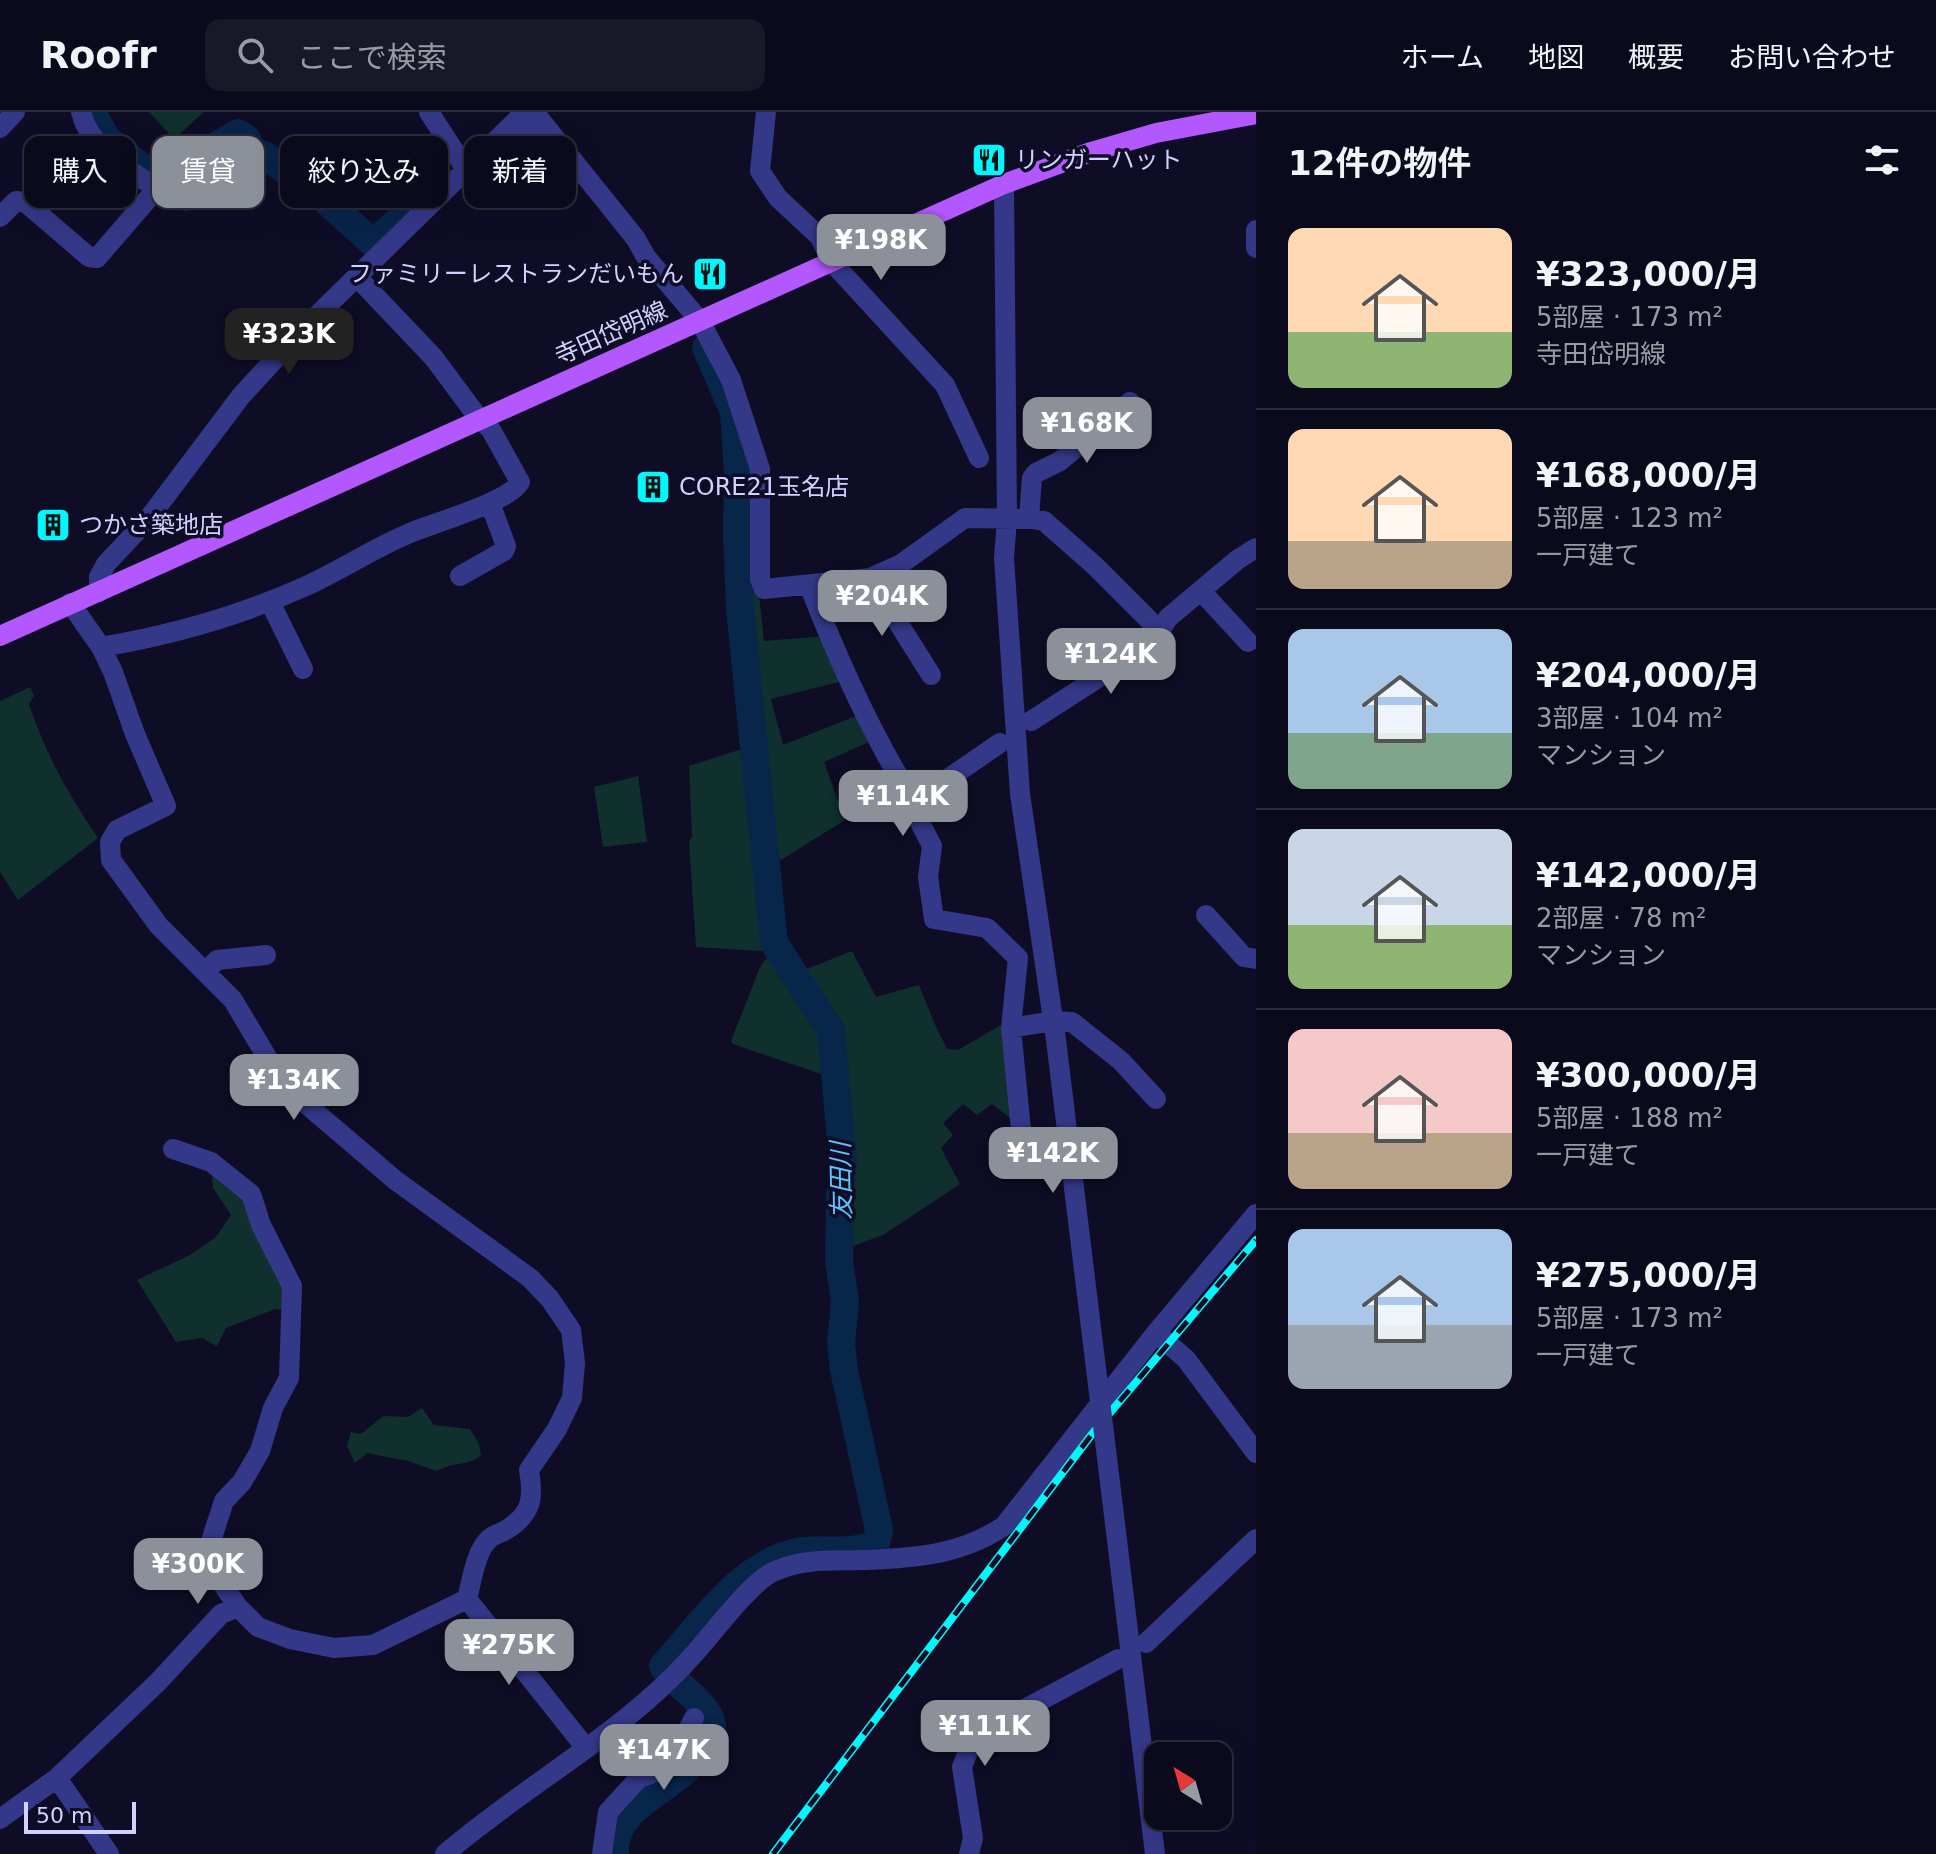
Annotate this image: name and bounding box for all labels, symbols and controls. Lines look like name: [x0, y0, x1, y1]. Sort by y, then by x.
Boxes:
search box: [205, 19, 765, 91]
text: Roofr: [40, 33, 157, 77]
icon: search: [233, 33, 277, 77]
text: ここで検索: [297, 40, 447, 75]
text: ホーム: [1401, 41, 1484, 74]
text: 地図: [1528, 41, 1584, 74]
text: 概要: [1628, 41, 1684, 74]
text: お問い合わせ: [1728, 41, 1896, 74]
chip: 購入: [24, 136, 136, 208]
chip: 賃貸: [152, 136, 264, 208]
chip: 絞り込み: [280, 136, 448, 208]
chip: 新着: [464, 136, 576, 208]
icon: filters: [1860, 138, 1904, 182]
restaurant icon: リンガーハット: [970, 141, 1008, 179]
text: 12件の物件: [1288, 143, 1471, 183]
place label: リンガーハット: [1015, 146, 1183, 174]
pin: ¥198K: [825, 214, 937, 282]
text: ¥198K: [835, 225, 927, 255]
text: ¥323,000/月: [1536, 254, 1761, 294]
restaurant icon: ファミリーレストランだいもん: [691, 255, 729, 293]
place label: ファミリーレストランだいもん: [348, 260, 684, 288]
icon: home: [1352, 260, 1448, 356]
street label: 寺田岱明線: [550, 296, 672, 370]
text: 5部屋 · 173 m²: [1536, 302, 1723, 332]
pin: ¥323K: [233, 308, 345, 376]
text: ¥323K: [243, 319, 335, 349]
text: 寺田岱明線: [1536, 339, 1666, 369]
pin: ¥168K: [1031, 397, 1143, 465]
text: ¥168K: [1041, 408, 1133, 438]
text: ¥168,000/月: [1536, 455, 1761, 495]
icon: home: [1352, 461, 1448, 557]
building icon: CORE21玉名店: [634, 468, 672, 506]
place label: CORE21玉名店: [679, 473, 849, 501]
text: 5部屋 · 123 m²: [1536, 503, 1723, 533]
building icon: つかさ築地店: [34, 506, 72, 544]
place label: つかさ築地店: [79, 511, 223, 539]
text: 一戸建て: [1536, 540, 1640, 570]
pin: ¥204K: [826, 570, 938, 638]
text: ¥204K: [836, 581, 928, 611]
pin: ¥124K: [1055, 628, 1167, 696]
text: ¥124K: [1065, 639, 1157, 669]
text: ¥204,000/月: [1536, 655, 1761, 695]
icon: home: [1352, 661, 1448, 757]
text: 3部屋 · 104 m²: [1536, 703, 1723, 733]
text: マンション: [1536, 740, 1666, 770]
pin: ¥114K: [847, 770, 959, 838]
text: ¥114K: [857, 781, 949, 811]
text: ¥142,000/月: [1536, 855, 1761, 895]
icon: home: [1352, 861, 1448, 957]
text: 2部屋 · 78 m²: [1536, 903, 1706, 933]
text: マンション: [1536, 940, 1666, 970]
pin: ¥134K: [238, 1054, 350, 1122]
text: ¥300,000/月: [1536, 1055, 1761, 1095]
icon: home: [1352, 1061, 1448, 1157]
text: ¥134K: [248, 1065, 340, 1095]
text: 5部屋 · 188 m²: [1536, 1103, 1723, 1133]
pin: ¥142K: [997, 1127, 1109, 1195]
text: ¥142K: [1007, 1138, 1099, 1168]
water label: 友田川: [825, 1139, 857, 1220]
text: 一戸建て: [1536, 1140, 1640, 1170]
text: ¥275,000/月: [1536, 1255, 1761, 1295]
icon: home: [1352, 1261, 1448, 1357]
text: 5部屋 · 173 m²: [1536, 1303, 1723, 1333]
text: 一戸建て: [1536, 1340, 1640, 1370]
pin: ¥300K: [142, 1538, 254, 1606]
text: ¥300K: [152, 1549, 244, 1579]
pin: ¥275K: [453, 1619, 565, 1687]
text: ¥275K: [463, 1630, 555, 1660]
pin: ¥111K: [929, 1700, 1041, 1768]
text: ¥111K: [939, 1711, 1031, 1741]
pin: ¥147K: [608, 1724, 720, 1792]
text: ¥147K: [618, 1735, 710, 1765]
north arrow: [1144, 1742, 1232, 1830]
map controls: [1144, 1742, 1232, 1830]
scale bar: [24, 1798, 136, 1834]
text: 50 m: [36, 1803, 92, 1828]

